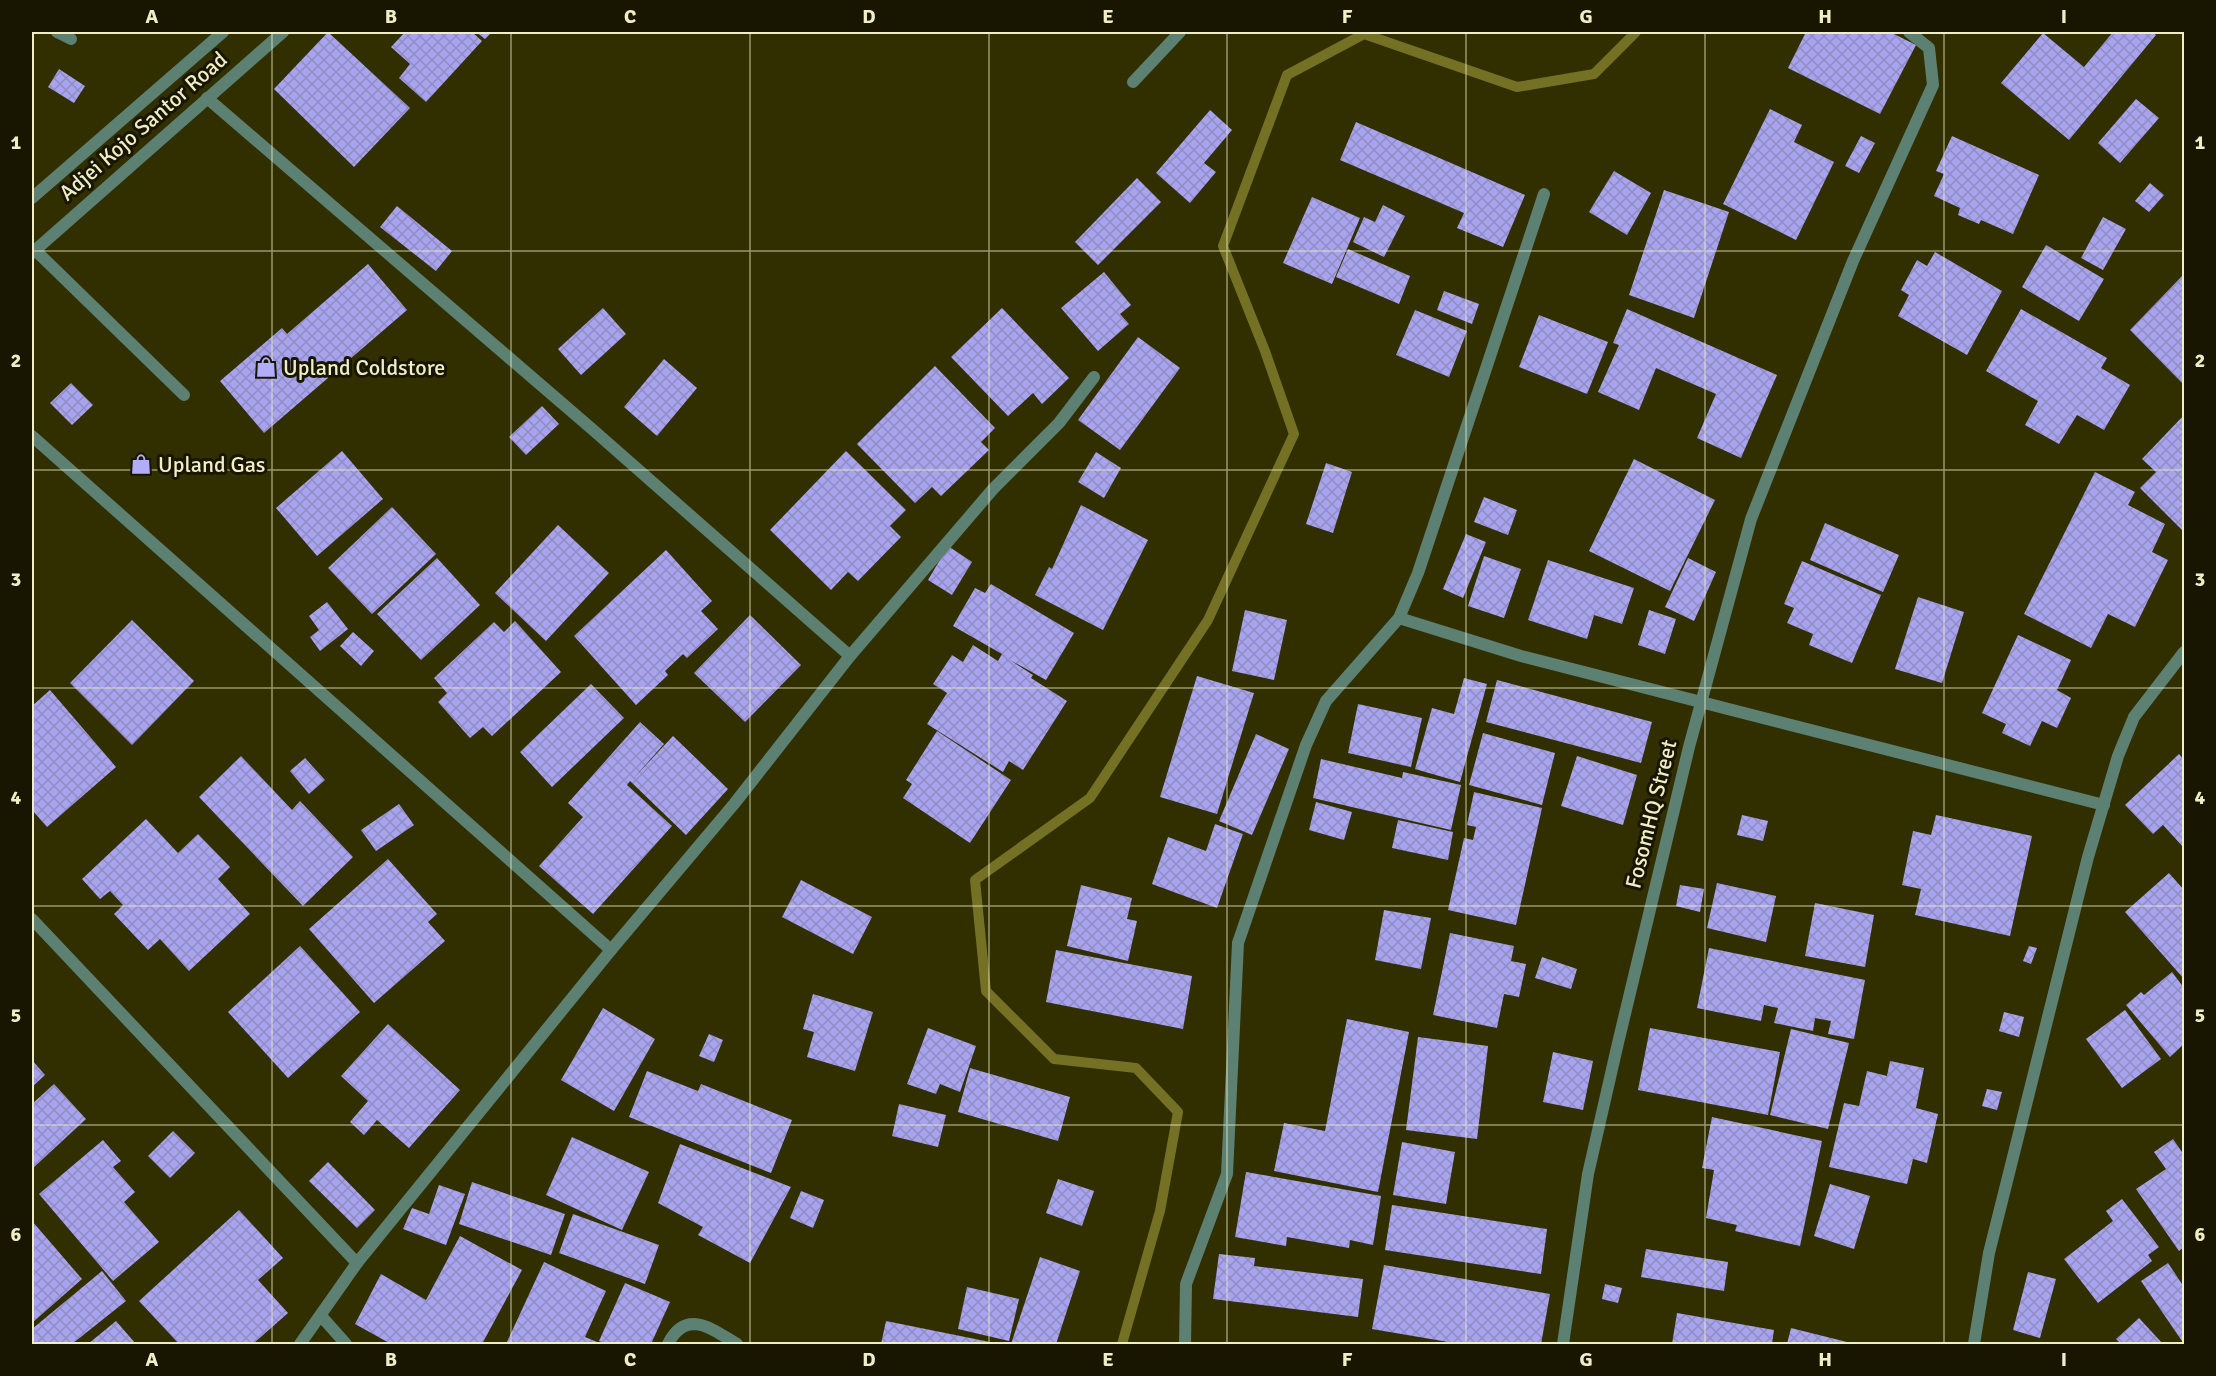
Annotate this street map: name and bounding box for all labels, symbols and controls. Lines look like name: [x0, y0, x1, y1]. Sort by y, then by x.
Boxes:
text: A: [146, 4, 159, 29]
text: B: [385, 4, 397, 29]
text: C: [624, 4, 636, 29]
text: D: [862, 4, 876, 29]
text: E: [1102, 4, 1114, 29]
text: F: [1342, 4, 1353, 29]
text: G: [1579, 4, 1593, 29]
text: H: [1818, 4, 1832, 29]
text: I: [2061, 4, 2067, 29]
street label: Adjei Kojo Santor Road: [53, 46, 233, 206]
text: 1: [11, 130, 22, 155]
text: 1: [2195, 130, 2206, 155]
text: 2: [11, 348, 21, 373]
text: 2: [2195, 348, 2205, 373]
place label: Upland Coldstore: [283, 354, 445, 381]
shop icon: Upland Coldstore: [254, 355, 278, 379]
place label: Upland Gas: [158, 451, 265, 478]
shop icon: Upland Gas: [129, 452, 153, 476]
text: 3: [11, 567, 21, 592]
text: 3: [2195, 567, 2205, 592]
street label: FosomHQ Street: [1619, 737, 1683, 891]
text: 4: [11, 785, 22, 810]
text: 4: [2195, 785, 2206, 810]
text: 5: [11, 1003, 21, 1028]
text: 5: [2195, 1003, 2205, 1028]
text: 6: [11, 1222, 22, 1247]
text: 6: [2195, 1222, 2206, 1247]
text: A: [146, 1347, 159, 1372]
text: B: [385, 1347, 397, 1372]
text: C: [624, 1347, 636, 1372]
text: D: [862, 1347, 876, 1372]
text: E: [1102, 1347, 1114, 1372]
text: F: [1342, 1347, 1353, 1372]
text: G: [1579, 1347, 1593, 1372]
text: H: [1818, 1347, 1832, 1372]
text: I: [2061, 1347, 2067, 1372]

